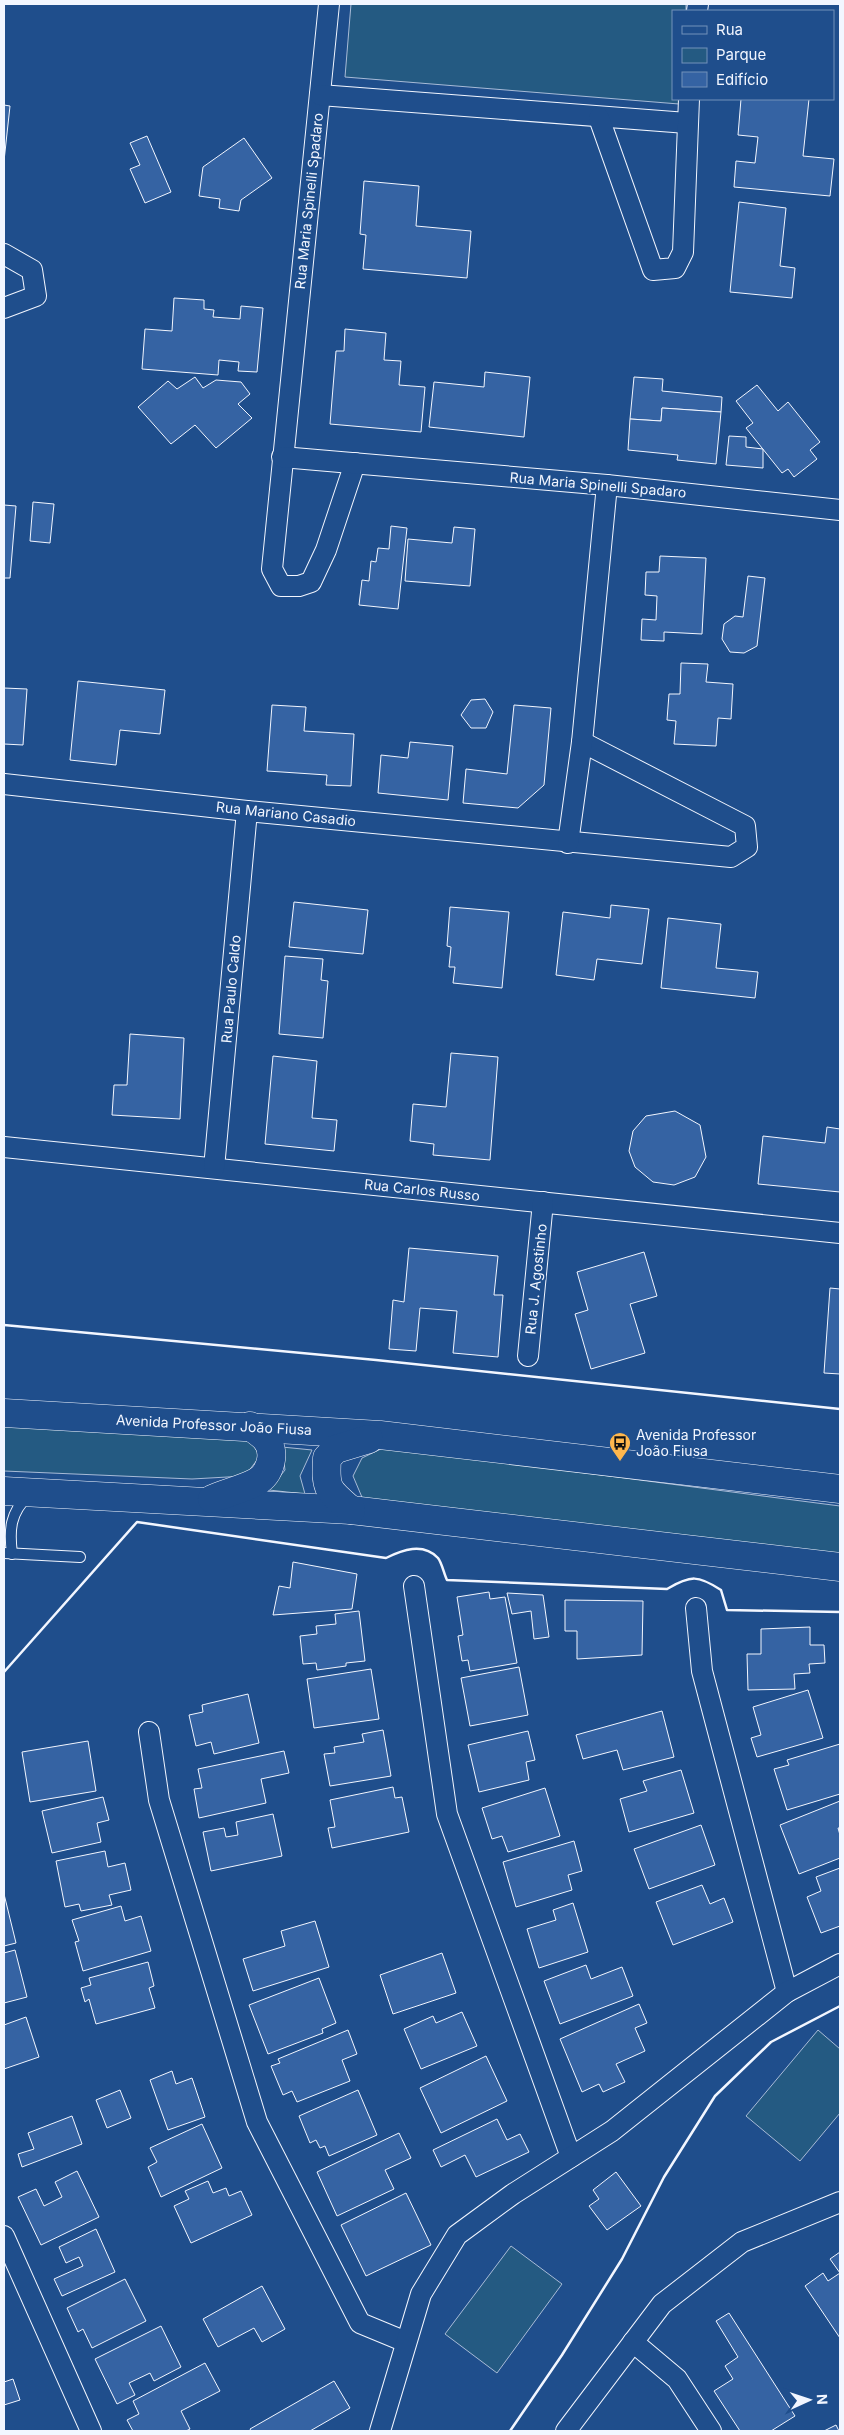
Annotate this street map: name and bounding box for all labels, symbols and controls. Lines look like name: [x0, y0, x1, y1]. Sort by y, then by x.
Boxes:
legend: [672, 10, 834, 100]
text: Rua: [716, 20, 743, 39]
text: Parque: [716, 45, 766, 64]
text: Edifício: [716, 70, 768, 89]
street label: Rua Maria Spinelli Spadaro: [291, 112, 326, 290]
street label: Rua Maria Spinelli Spadaro: [509, 468, 687, 501]
street label: Rua Mariano Casadio: [215, 798, 357, 829]
street label: Rua Paulo Caldo: [217, 934, 244, 1044]
street label: Rua Carlos Russo: [363, 1175, 481, 1204]
street label: Rua J. Agostinho: [521, 1223, 550, 1335]
street label: Avenida Professor João Fiusa: [116, 1411, 312, 1438]
place label: Avenida Professor João Fiusa: [636, 1426, 756, 1459]
bus stop icon: Avenida Professor João Fiusa: [608, 1431, 632, 1462]
north arrow: [784, 2375, 834, 2425]
text: N: [814, 2394, 831, 2405]

